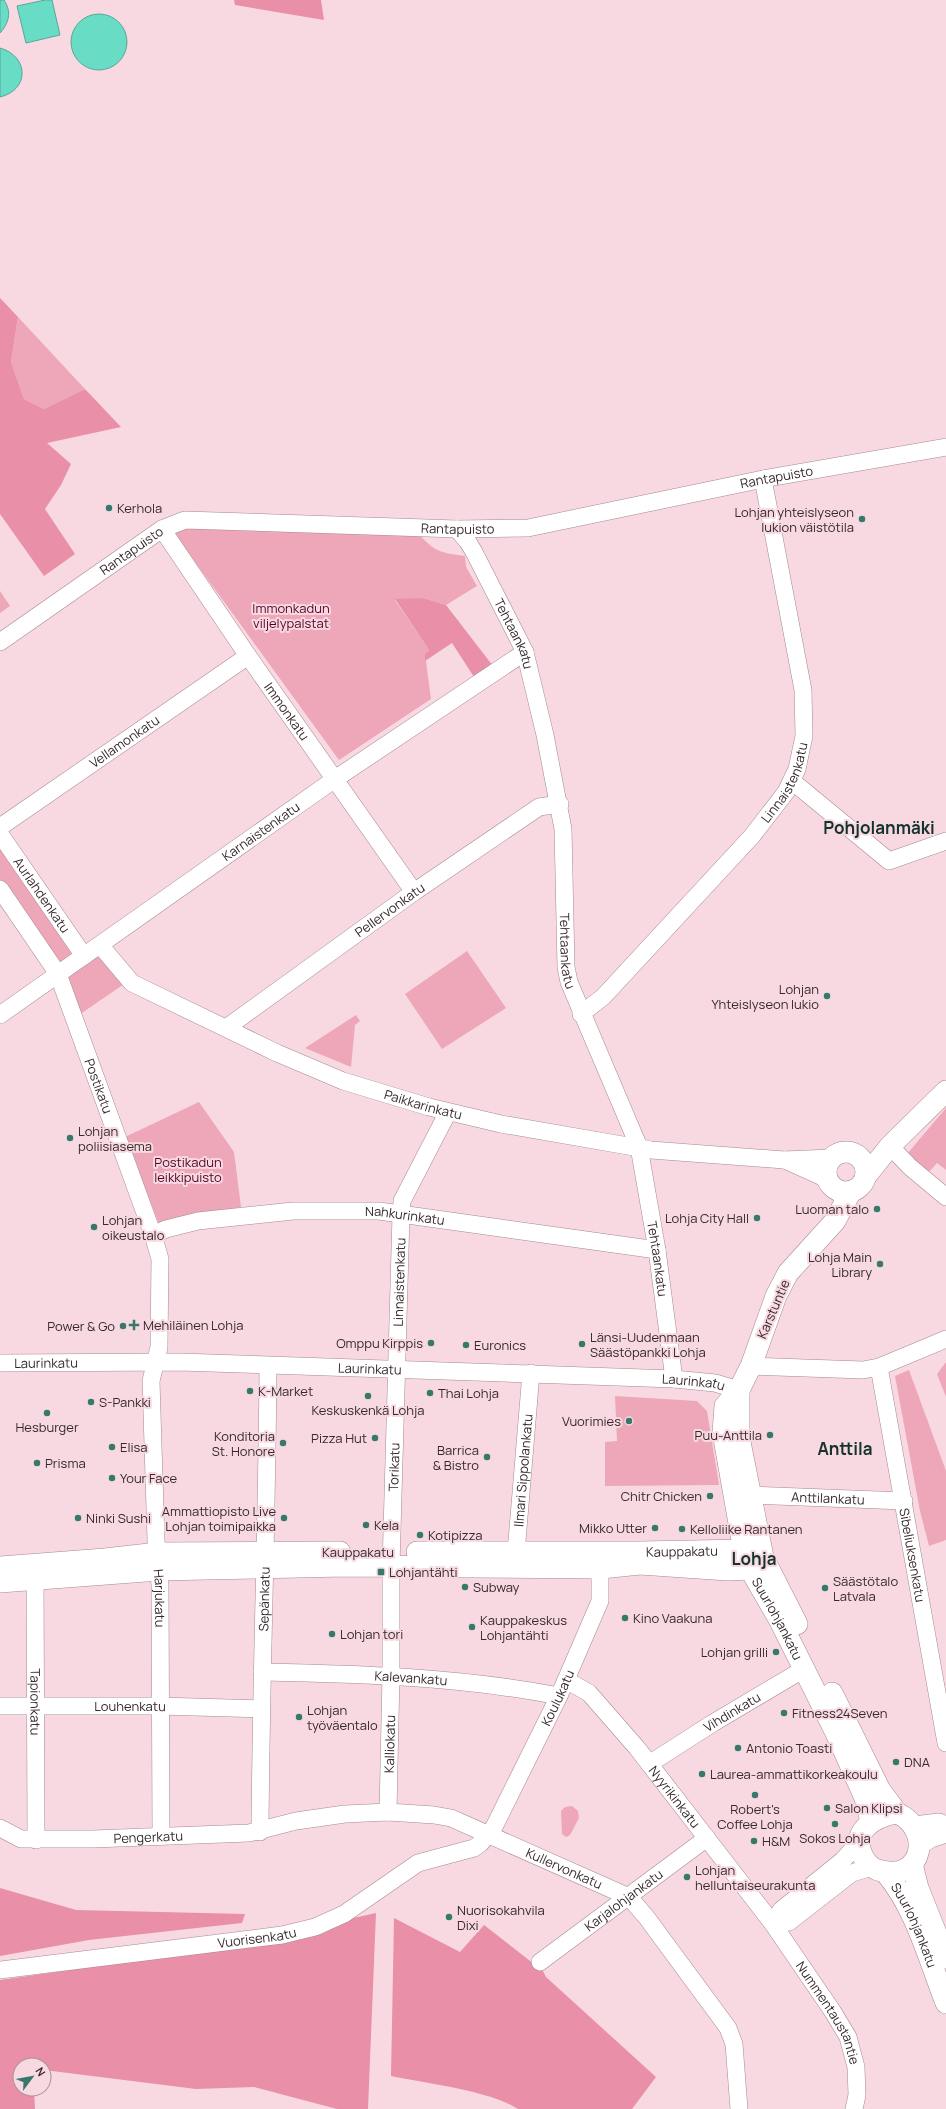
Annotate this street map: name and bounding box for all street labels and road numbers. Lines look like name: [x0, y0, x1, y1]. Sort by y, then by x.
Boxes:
street label: Rantapuisto: [738, 461, 814, 493]
street label: Rantapuisto: [421, 519, 495, 538]
street label: Rantapuisto: [96, 522, 167, 579]
street label: Tehtaankatu: [490, 595, 538, 671]
street label: Immonkatu: [260, 679, 314, 744]
street label: Vellamonkatu: [86, 711, 163, 772]
street label: Linnaistenkatu: [757, 740, 811, 826]
street label: Karnaistenkatu: [218, 798, 303, 865]
street label: Aurlahdenkatu: [10, 854, 74, 936]
street label: Pellervonkatu: [351, 878, 428, 941]
street label: Tehtaankatu: [556, 913, 580, 992]
street label: Postikatu: [81, 1056, 117, 1116]
street label: Paikkarinkatu: [382, 1085, 464, 1124]
street label: Nahkurinkatu: [365, 1202, 446, 1229]
street label: Tehtaankatu: [643, 1220, 672, 1298]
street label: Linnaistenkatu: [389, 1237, 409, 1327]
street label: Karstuntie: [752, 1276, 794, 1341]
street label: Laurinkatu: [14, 1354, 78, 1372]
street label: Laurinkatu: [338, 1358, 402, 1379]
street label: Laurinkatu: [662, 1370, 727, 1395]
street label: Ilmari Sippolankatu: [509, 1413, 537, 1528]
street label: Torikatu: [384, 1442, 404, 1492]
street label: Anttilankatu: [791, 1488, 865, 1508]
street label: Sibeliuksenkatu: [895, 1507, 930, 1603]
street label: Kauppakatu: [646, 1542, 718, 1561]
street label: Kauppakatu: [322, 1543, 394, 1561]
street label: Sepänkatu: [254, 1566, 274, 1632]
street label: Harjukatu: [150, 1568, 169, 1627]
street label: Suurlohjankatu: [748, 1574, 807, 1663]
street label: Kalevankatu: [374, 1666, 448, 1689]
street label: Koulukatu: [537, 1667, 578, 1729]
street label: Tapionkatu: [26, 1669, 45, 1735]
street label: Vihdinkatu: [700, 1688, 764, 1736]
street label: Louhenkatu: [94, 1697, 166, 1715]
street label: Kalliokatu: [380, 1715, 399, 1773]
street label: Nyyrikinkatu: [645, 1762, 704, 1832]
street label: Pengerkatu: [113, 1827, 183, 1847]
street label: Kullervonkatu: [523, 1843, 605, 1893]
street label: Karjalohjankatu: [581, 1865, 666, 1935]
street label: Suurlohjankatu: [887, 1879, 941, 1970]
street label: Vuorisenkatu: [217, 1923, 298, 1952]
street label: Nummentaustantie: [792, 1958, 864, 2067]

